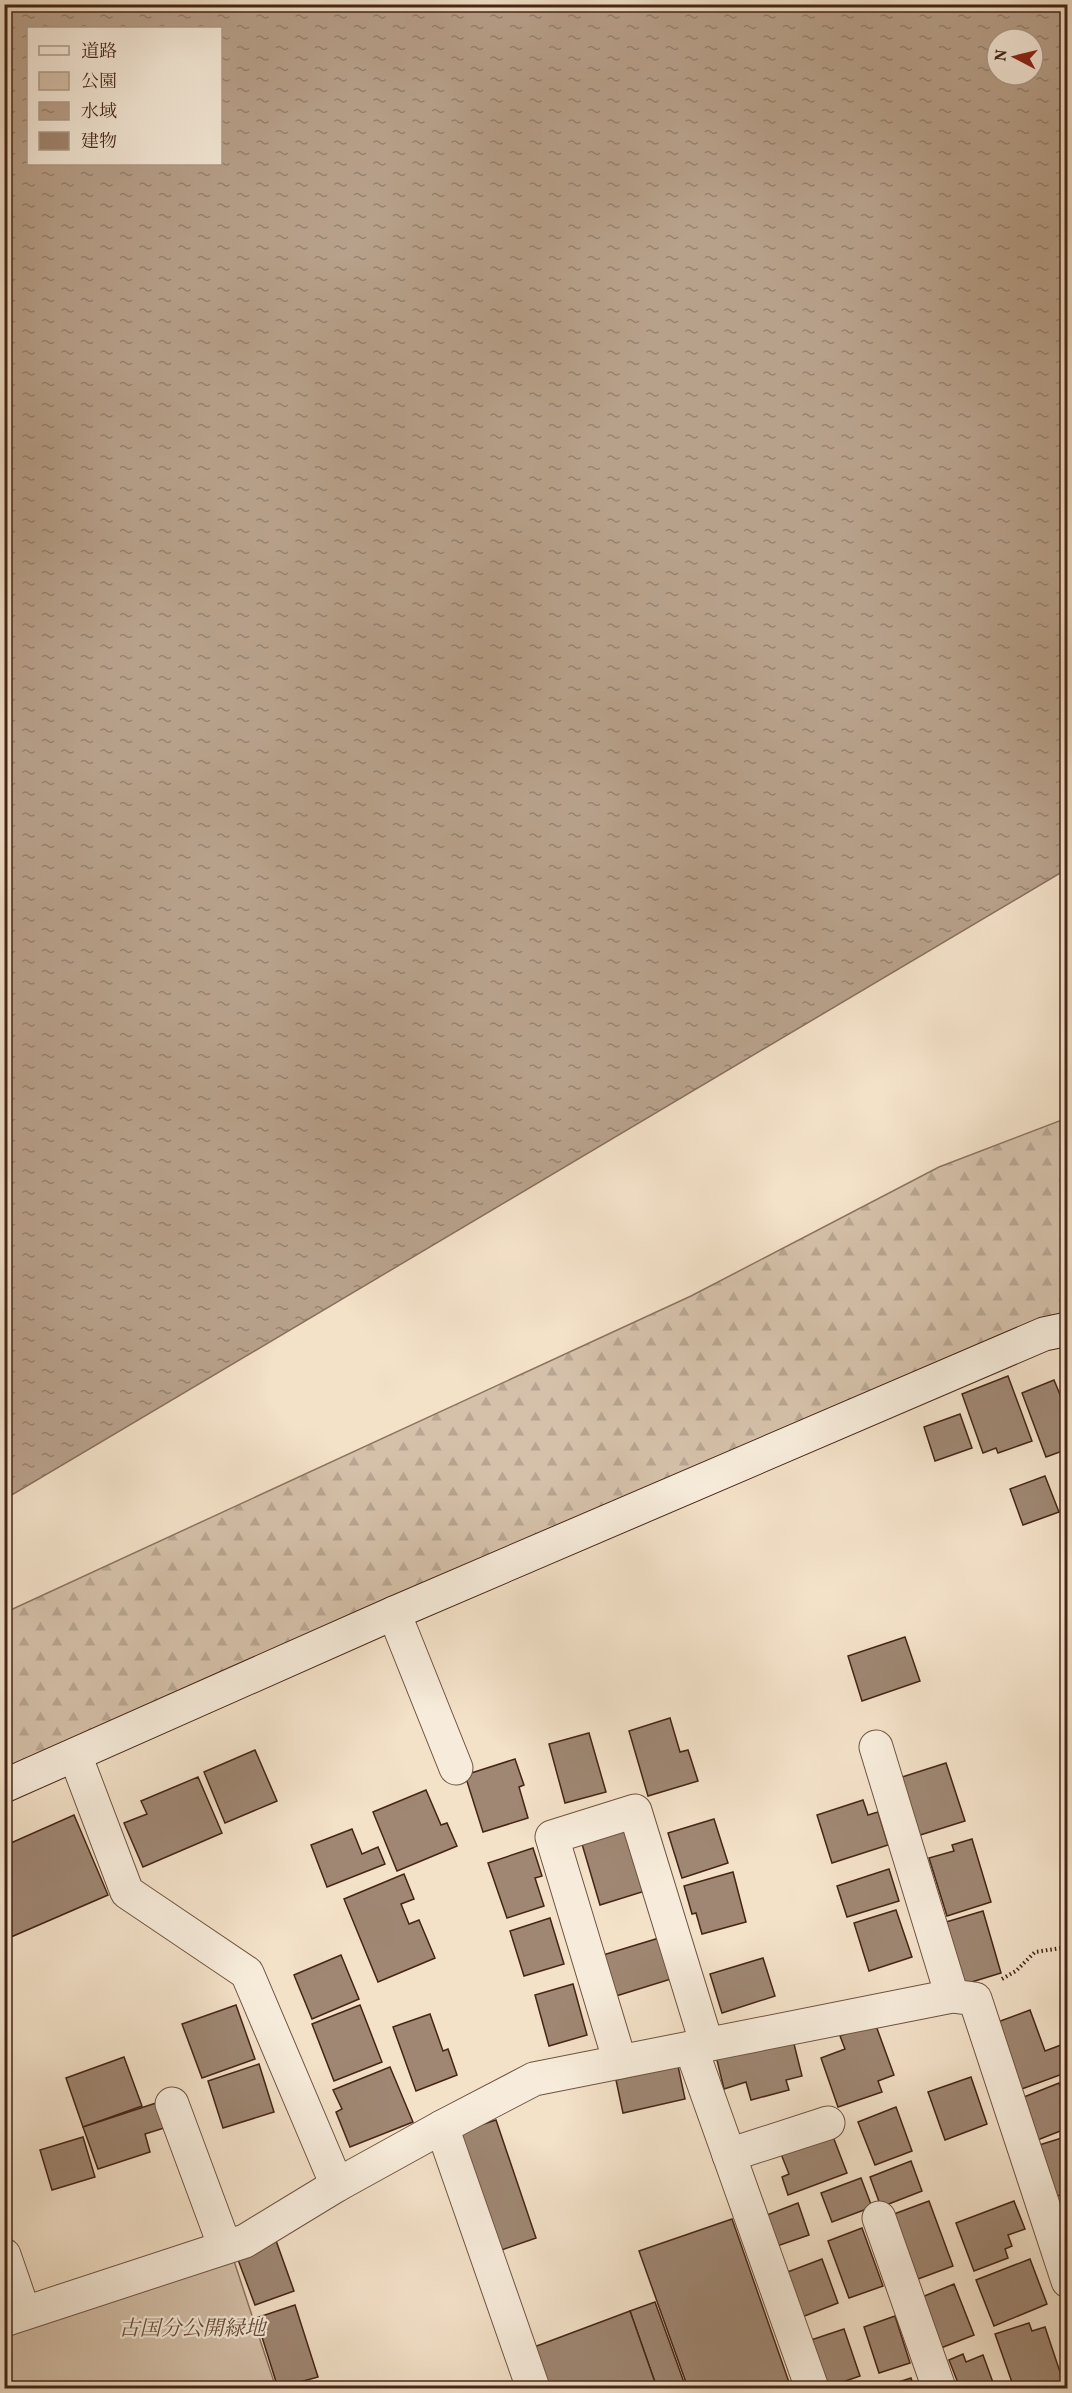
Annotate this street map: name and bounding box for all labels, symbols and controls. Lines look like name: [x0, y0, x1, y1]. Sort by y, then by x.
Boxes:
legend: [27, 27, 222, 165]
north arrow: [985, 27, 1045, 87]
text: 道路: [81, 40, 117, 65]
text: N: [990, 48, 1014, 63]
text: 公園: [81, 70, 117, 95]
text: 水域: [81, 100, 117, 125]
text: 建物: [81, 130, 117, 155]
park label: 古国分公開緑地: [119, 2315, 267, 2344]

